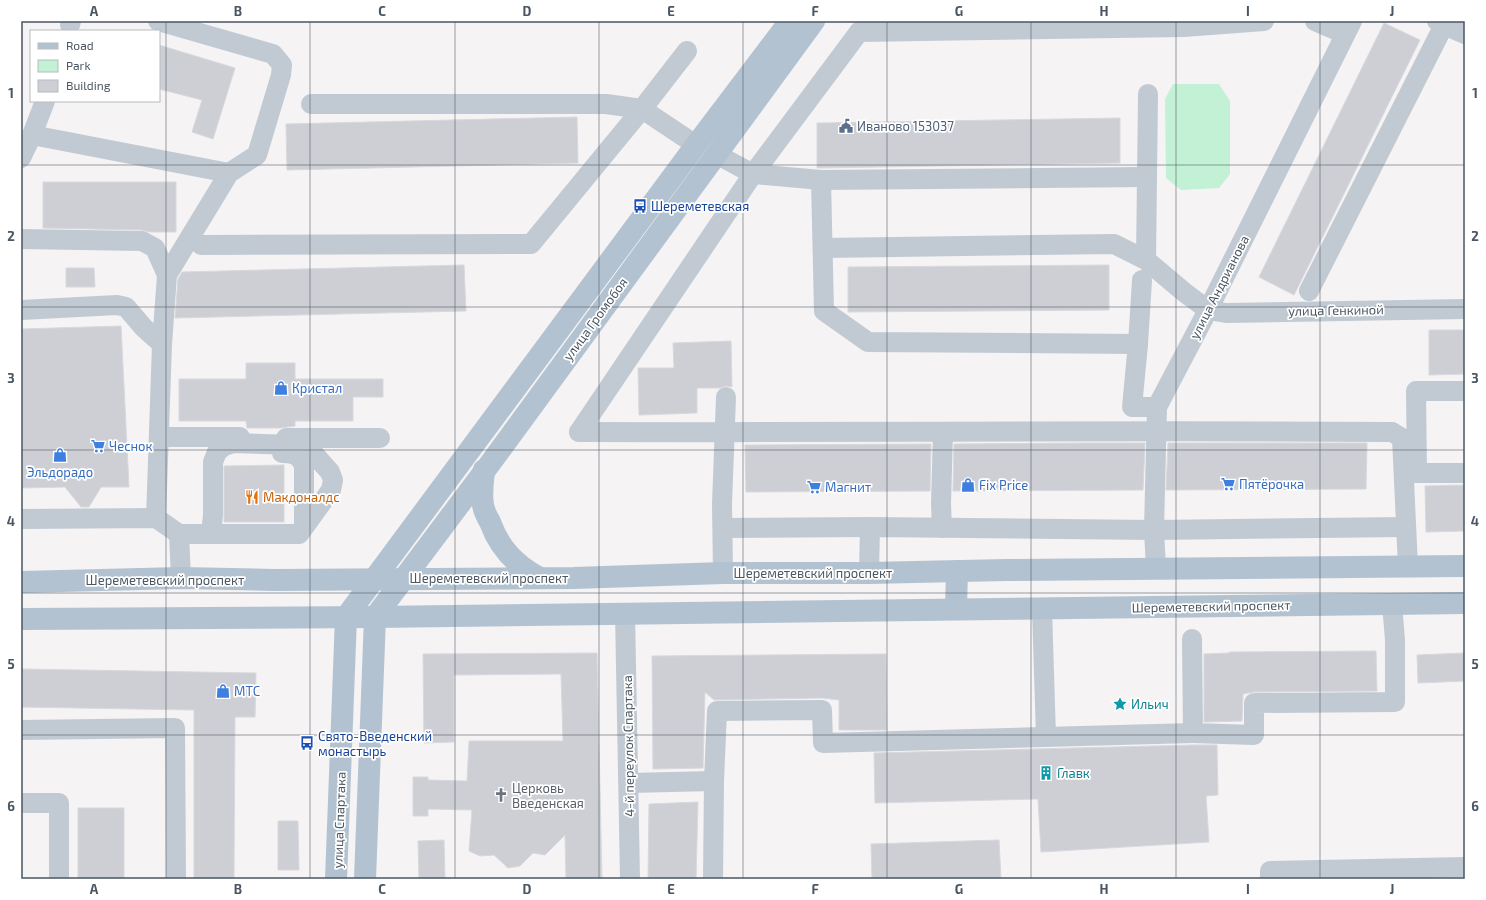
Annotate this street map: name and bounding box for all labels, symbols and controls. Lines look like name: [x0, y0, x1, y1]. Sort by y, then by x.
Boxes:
text: A: [90, 3, 99, 19]
text: B: [234, 3, 242, 19]
text: C: [378, 3, 386, 19]
text: D: [523, 3, 532, 19]
text: E: [667, 3, 675, 19]
text: F: [811, 3, 819, 19]
text: G: [955, 3, 963, 19]
text: H: [1100, 3, 1109, 19]
text: I: [1246, 3, 1250, 19]
text: J: [1390, 3, 1394, 19]
legend: [30, 30, 160, 102]
text: Road: [66, 38, 94, 52]
text: Park: [66, 58, 91, 72]
text: Building: [66, 78, 111, 92]
text: 1: [8, 85, 14, 101]
text: 1: [1472, 85, 1478, 101]
public building icon: Иваново 153037: [838, 118, 854, 134]
place label: Иваново 153037: [857, 118, 954, 134]
bus stop icon: Шереметевская: [632, 198, 648, 214]
place label: Шереметевская: [651, 198, 749, 214]
text: 2: [7, 228, 15, 244]
text: 2: [1471, 228, 1479, 244]
street label: улица Андрианова: [1186, 232, 1252, 342]
street label: улица Громобоя: [560, 274, 630, 364]
street label: улица Генкиной: [1288, 301, 1384, 319]
text: 3: [7, 370, 15, 386]
text: 3: [1471, 370, 1479, 386]
shop icon: Кристал: [273, 380, 289, 396]
place label: Кристал: [292, 380, 342, 396]
supermarket icon: Чеснок: [90, 438, 106, 454]
place label: Чеснок: [109, 438, 153, 454]
shop icon: Эльдорадо: [52, 447, 68, 463]
place label: Эльдорадо: [27, 464, 93, 480]
supermarket icon: Пятёрочка: [1220, 476, 1236, 492]
place label: Пятёрочка: [1239, 476, 1304, 492]
shop icon: Fix Price: [960, 477, 976, 493]
place label: Fix Price: [979, 477, 1028, 493]
supermarket icon: Магнит: [806, 479, 822, 495]
place label: Магнит: [825, 479, 872, 495]
restaurant icon: Макдоналдс: [244, 489, 260, 505]
place label: Макдоналдс: [263, 489, 340, 505]
text: 4: [7, 513, 15, 529]
text: 4: [1471, 513, 1479, 529]
street label: Шереметевский проспект: [734, 565, 893, 581]
street label: Шереметевский проспект: [410, 570, 569, 586]
street label: Шереметевский проспект: [86, 572, 245, 588]
street label: Шереметевский проспект: [1131, 597, 1291, 615]
text: 5: [7, 656, 15, 672]
text: 5: [1471, 656, 1479, 672]
street label: 4-й переулок Спартака: [619, 675, 637, 817]
shop icon: МТС: [215, 683, 231, 699]
place label: МТС: [234, 683, 260, 699]
place icon: Ильич: [1112, 696, 1128, 712]
place label: Ильич: [1131, 696, 1169, 712]
place label: Свято-Введенский монастырь: [318, 728, 432, 759]
bus stop icon: Свято-Введенский монастырь: [299, 735, 315, 751]
building icon: Главк: [1038, 765, 1054, 781]
place label: Главк: [1057, 765, 1090, 781]
street label: улица Спартака: [329, 771, 349, 869]
place label: Церковь Введенская: [512, 780, 584, 811]
church icon: Церковь Введенская: [493, 787, 509, 803]
text: 6: [7, 798, 15, 814]
text: 6: [1471, 798, 1479, 814]
text: A: [90, 881, 99, 897]
text: B: [234, 881, 242, 897]
text: C: [378, 881, 386, 897]
text: D: [523, 881, 532, 897]
text: E: [667, 881, 675, 897]
text: F: [811, 881, 819, 897]
text: G: [955, 881, 963, 897]
text: H: [1100, 881, 1109, 897]
text: I: [1246, 881, 1250, 897]
text: J: [1390, 881, 1394, 897]

